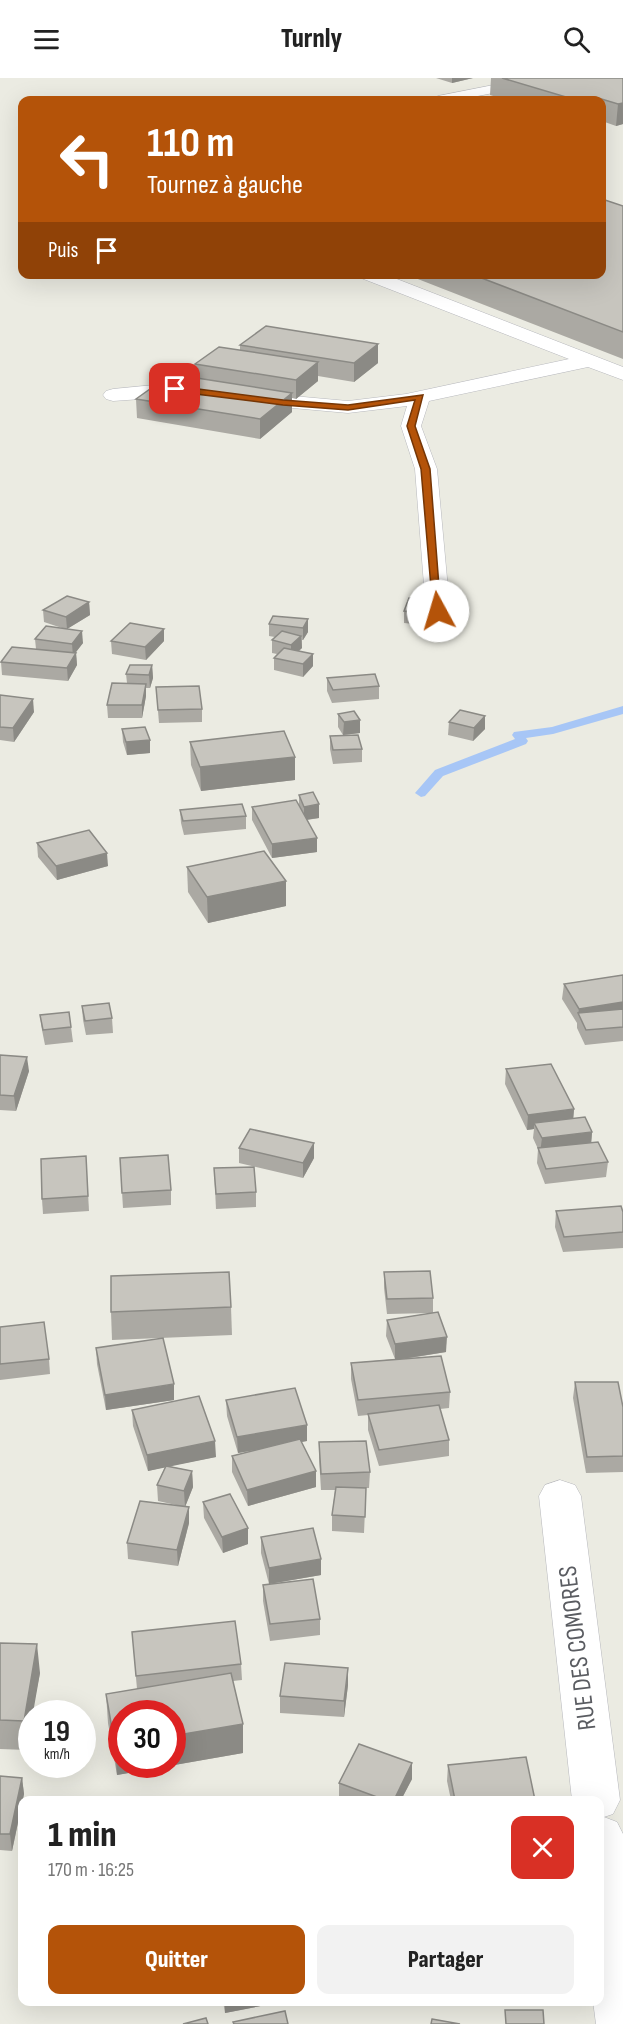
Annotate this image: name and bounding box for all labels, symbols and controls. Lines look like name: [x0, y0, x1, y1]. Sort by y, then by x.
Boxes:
icon: menu: [30, 23, 63, 56]
text: Turnly: [281, 23, 342, 55]
icon: search: [560, 23, 593, 56]
text: 110 m: [147, 118, 234, 169]
icon: left: [48, 120, 126, 198]
text: Tournez à gauche: [147, 169, 303, 201]
icon: arrive: [90, 234, 123, 267]
text: Puis: [48, 237, 78, 264]
pin: [149, 363, 200, 414]
icon: arrive: [158, 372, 191, 405]
position arrow: [406, 579, 470, 643]
street label: RUE DES COMORES: [553, 1564, 603, 1732]
speed limit sign: 30: [108, 1700, 186, 1778]
text: 19: [44, 1714, 70, 1750]
text: km/h: [44, 1745, 70, 1764]
text: 1 min: [48, 1814, 116, 1857]
button: close: [511, 1816, 574, 1879]
text: 170 m · 16:25: [48, 1858, 134, 1882]
button: Quitter: [48, 1925, 305, 1994]
button: Partager: [317, 1925, 574, 1994]

